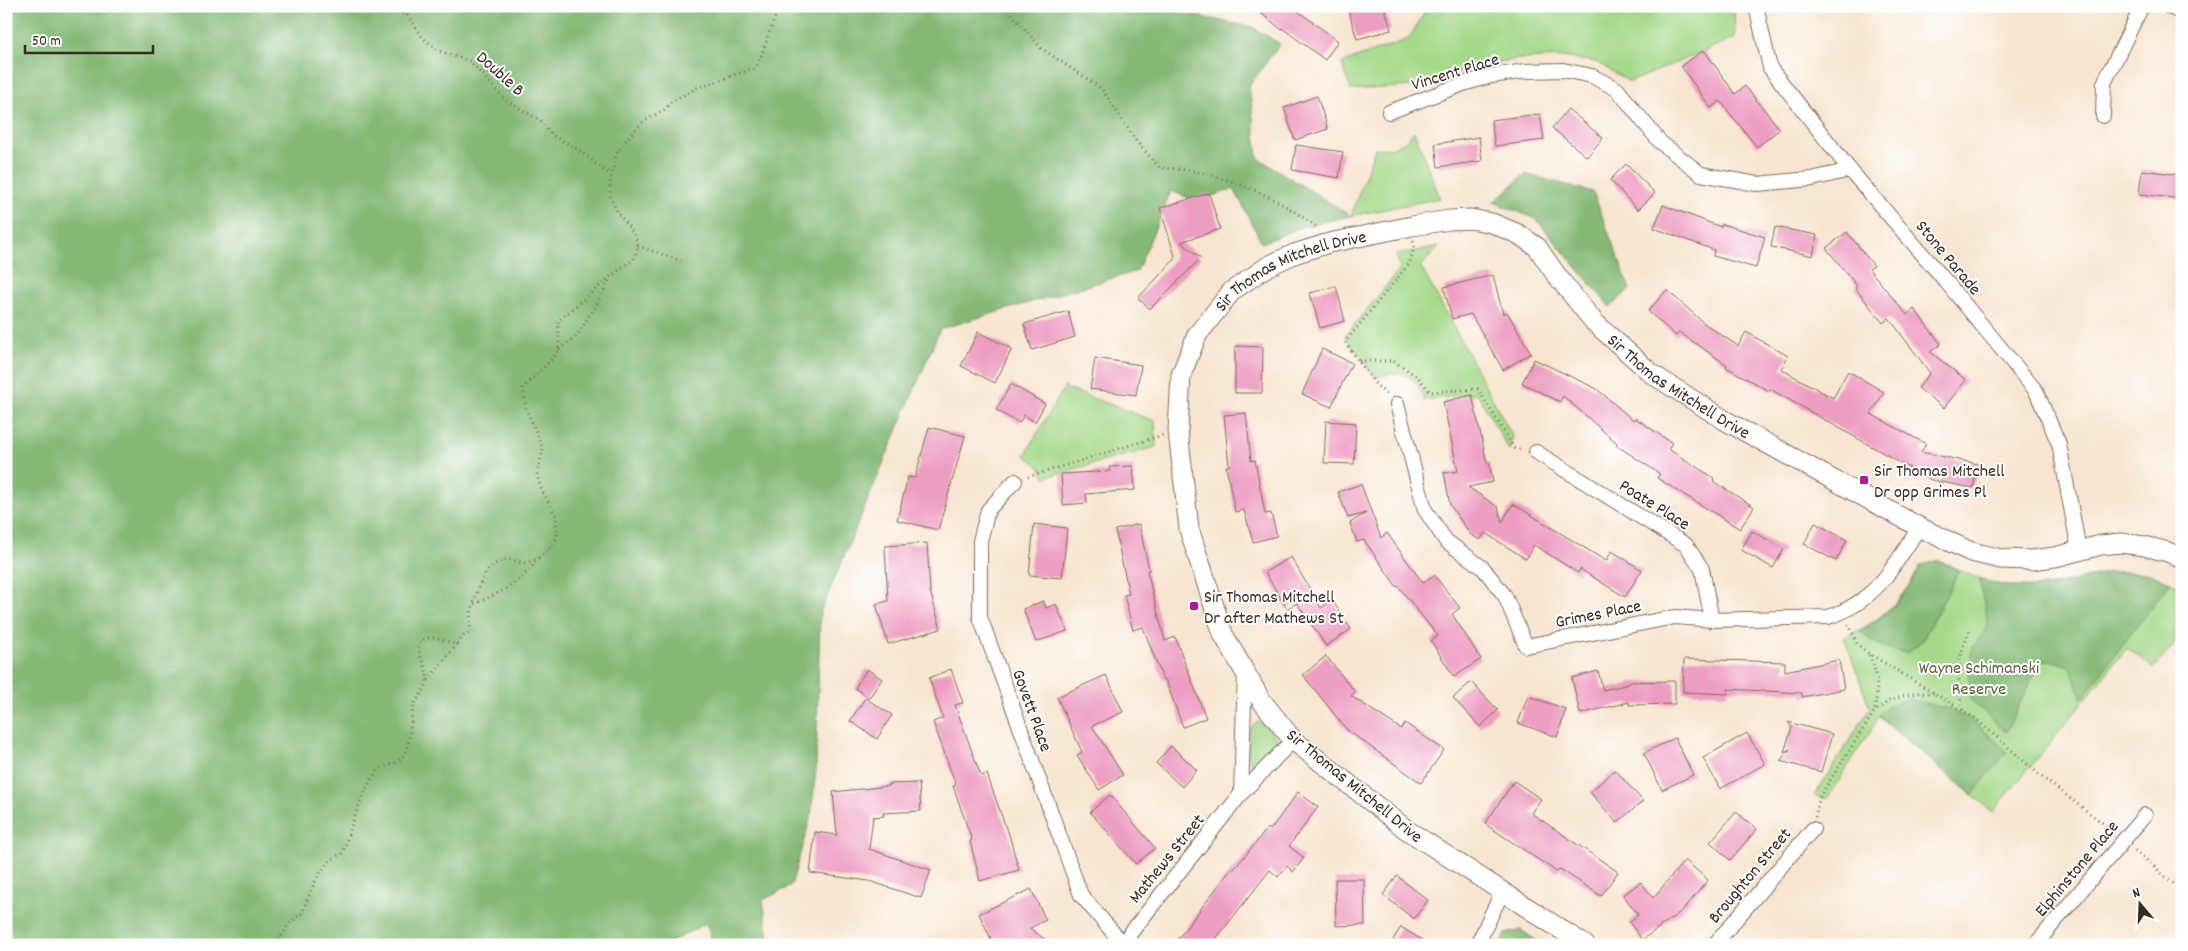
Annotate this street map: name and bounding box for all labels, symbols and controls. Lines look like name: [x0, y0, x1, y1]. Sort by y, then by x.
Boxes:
scale bar: [25, 22, 152, 54]
text: 50 m: [32, 31, 61, 53]
street label: Double B: [470, 46, 529, 103]
street label: Vincent Place: [1409, 48, 1503, 99]
street label: Stone Parade: [1908, 216, 1986, 302]
street label: Sir Thomas Mitchell Drive: [1210, 226, 1369, 318]
street label: Sir Thomas Mitchell Drive: [1600, 329, 1754, 447]
place label: Sir Thomas Mitchell Dr opp Grimes Pl: [1874, 460, 2005, 506]
street label: Poate Place: [1613, 474, 1694, 538]
marker: Sir Thomas Mitchell Dr opp Grimes Pl: [1858, 474, 1870, 486]
place label: Sir Thomas Mitchell Dr after Mathews St: [1204, 586, 1344, 632]
street label: Grimes Place: [1553, 595, 1644, 636]
marker: Sir Thomas Mitchell Dr after Mathews St: [1188, 600, 1200, 612]
park label: Wayne Schimanski Reserve: [1919, 657, 2039, 703]
street label: Govett Place: [1004, 666, 1057, 756]
street label: Sir Thomas Mitchell Drive: [1280, 724, 1427, 850]
street label: Mathews Street: [1124, 809, 1212, 910]
street label: Elphinstone Place: [2030, 816, 2126, 923]
street label: Broughton Street: [1703, 823, 1799, 930]
north arrow: [2116, 878, 2166, 928]
text: N: [2130, 883, 2143, 904]

